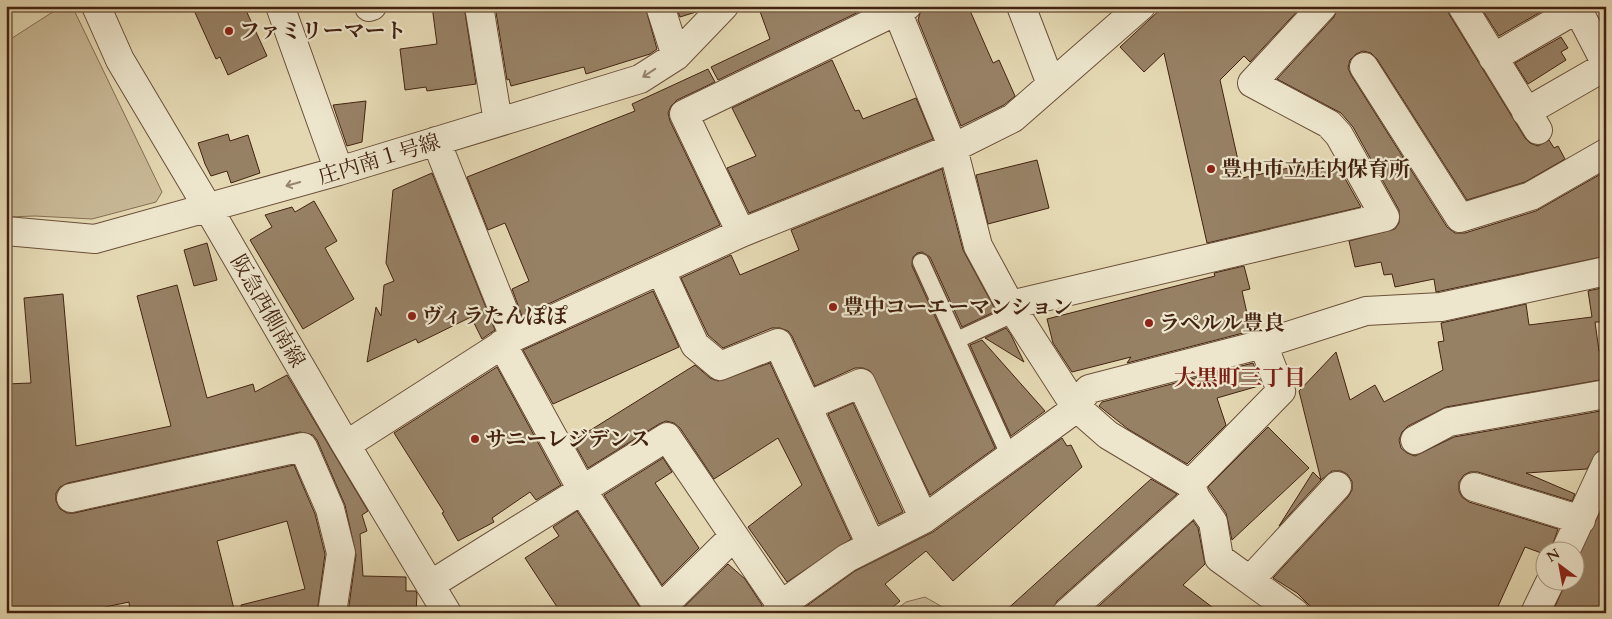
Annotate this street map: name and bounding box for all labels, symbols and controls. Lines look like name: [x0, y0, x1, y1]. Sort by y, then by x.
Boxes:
place label: ファミリーマート: [239, 17, 407, 46]
marker: ファミリーマート: [223, 25, 235, 37]
one-way arrow: [642, 68, 656, 78]
street label: 庄内南１号線: [315, 127, 444, 192]
place label: 豊中市立庄内保育所: [1221, 155, 1410, 184]
marker: 豊中市立庄内保育所: [1205, 163, 1217, 175]
one-way arrow: [286, 180, 302, 190]
street label: 阪急西側南線: [224, 249, 312, 373]
place label: 豊中コーエーマンション: [843, 293, 1073, 322]
marker: 豊中コーエーマンション: [827, 301, 839, 313]
place label: ヴィラたんぽぽ: [422, 302, 568, 331]
place label: ラペルル豊良: [1159, 309, 1284, 338]
marker: ヴィラたんぽぽ: [406, 310, 418, 322]
marker: ラペルル豊良: [1143, 317, 1155, 329]
district label: 大黒町三丁目: [1174, 363, 1306, 393]
place label: サニーレジデンス: [485, 425, 650, 454]
marker: サニーレジデンス: [469, 433, 481, 445]
north arrow: [1534, 542, 1584, 592]
text: N: [1543, 544, 1564, 567]

